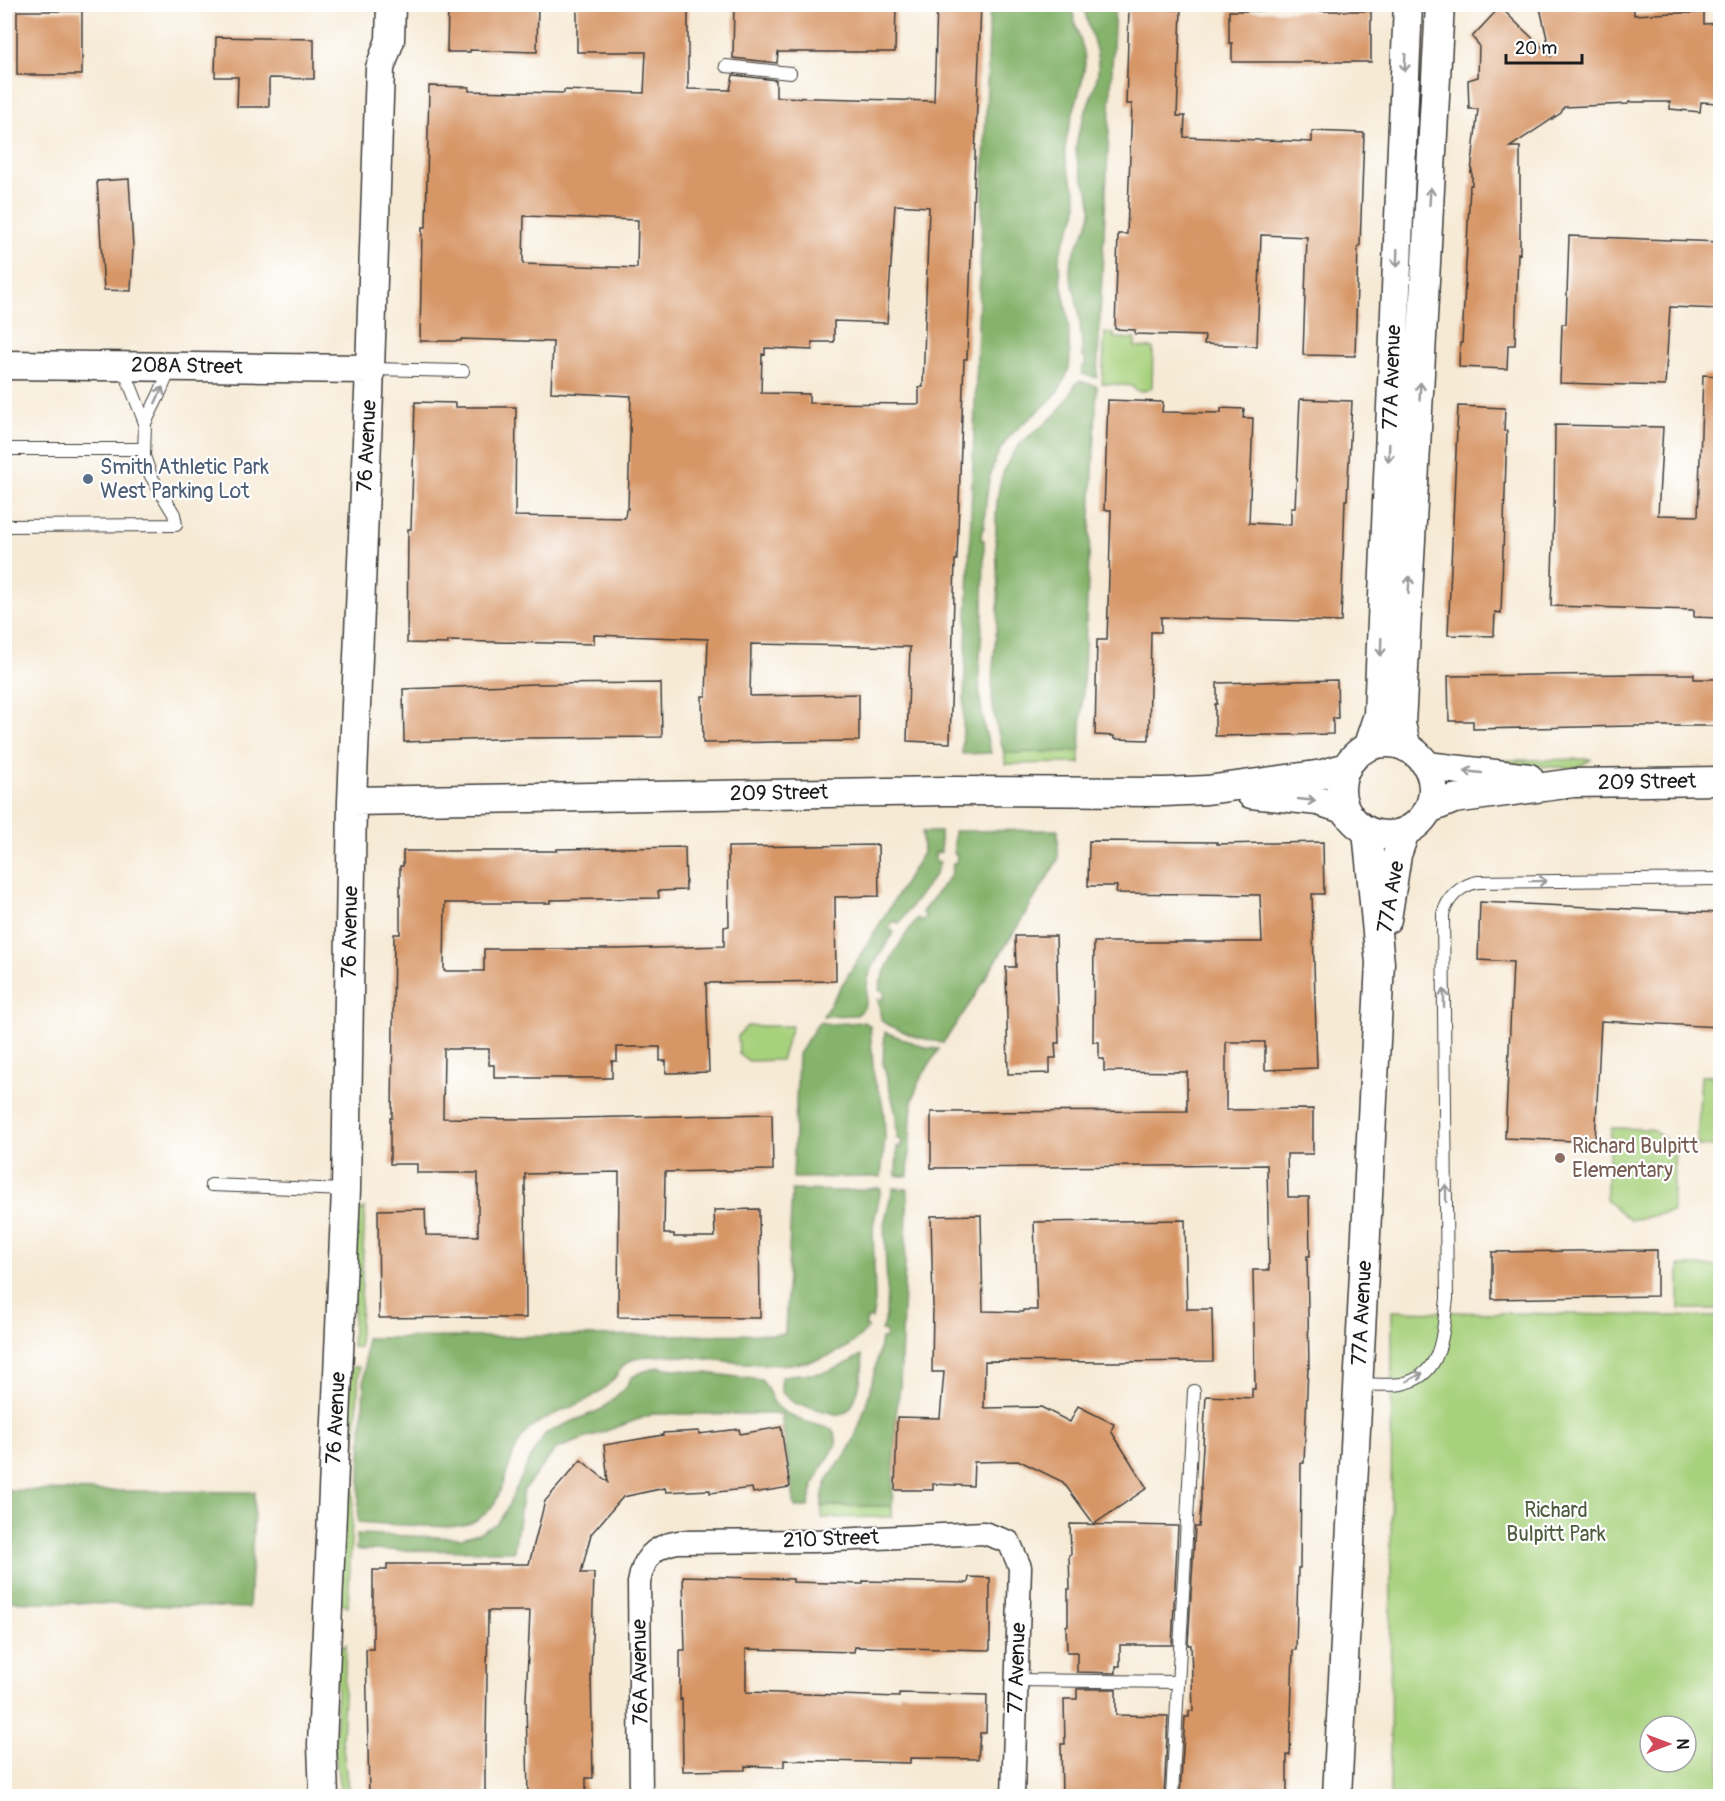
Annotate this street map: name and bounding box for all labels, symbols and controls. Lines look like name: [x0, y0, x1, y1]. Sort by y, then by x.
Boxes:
scale bar: [1506, 27, 1582, 65]
text: 20 m: [1515, 37, 1557, 60]
one-way arrow: [1400, 52, 1411, 72]
one-way arrow: [1425, 186, 1436, 206]
one-way arrow: [1391, 247, 1403, 267]
street label: 77A Avenue: [1377, 323, 1407, 430]
street label: 208A Street: [131, 352, 244, 380]
one-way arrow: [1415, 381, 1426, 401]
one-way arrow: [154, 387, 165, 405]
street label: 76 Avenue: [351, 398, 383, 493]
one-way arrow: [1383, 442, 1394, 462]
place label: Smith Athletic Park West Parking Lot: [100, 454, 269, 505]
marker: Smith Athletic Park West Parking Lot: [81, 472, 95, 486]
one-way arrow: [1404, 576, 1415, 596]
one-way arrow: [1375, 637, 1387, 657]
one-way arrow: [1463, 766, 1483, 777]
street label: 209 Street: [1598, 768, 1697, 796]
street label: 209 Street: [730, 779, 829, 807]
one-way arrow: [1296, 795, 1316, 806]
street label: 77A Ave: [1371, 858, 1411, 935]
one-way arrow: [1528, 875, 1548, 886]
street label: 76 Avenue: [336, 885, 364, 978]
one-way arrow: [1438, 989, 1450, 1009]
place label: Richard Bulpitt Elementary: [1572, 1133, 1699, 1184]
marker: Richard Bulpitt Elementary: [1553, 1151, 1567, 1165]
one-way arrow: [1440, 1184, 1451, 1204]
street label: 77A Avenue: [1346, 1259, 1378, 1366]
street label: 76 Avenue: [320, 1370, 352, 1465]
one-way arrow: [1406, 1371, 1424, 1383]
park label: Richard Bulpitt Park: [1506, 1497, 1606, 1548]
street label: 210 Street: [783, 1524, 880, 1554]
street label: 76A Avenue: [626, 1618, 654, 1725]
street label: 77 Avenue: [1002, 1621, 1032, 1714]
north arrow: [1638, 1714, 1698, 1774]
text: N: [1672, 1739, 1692, 1750]

